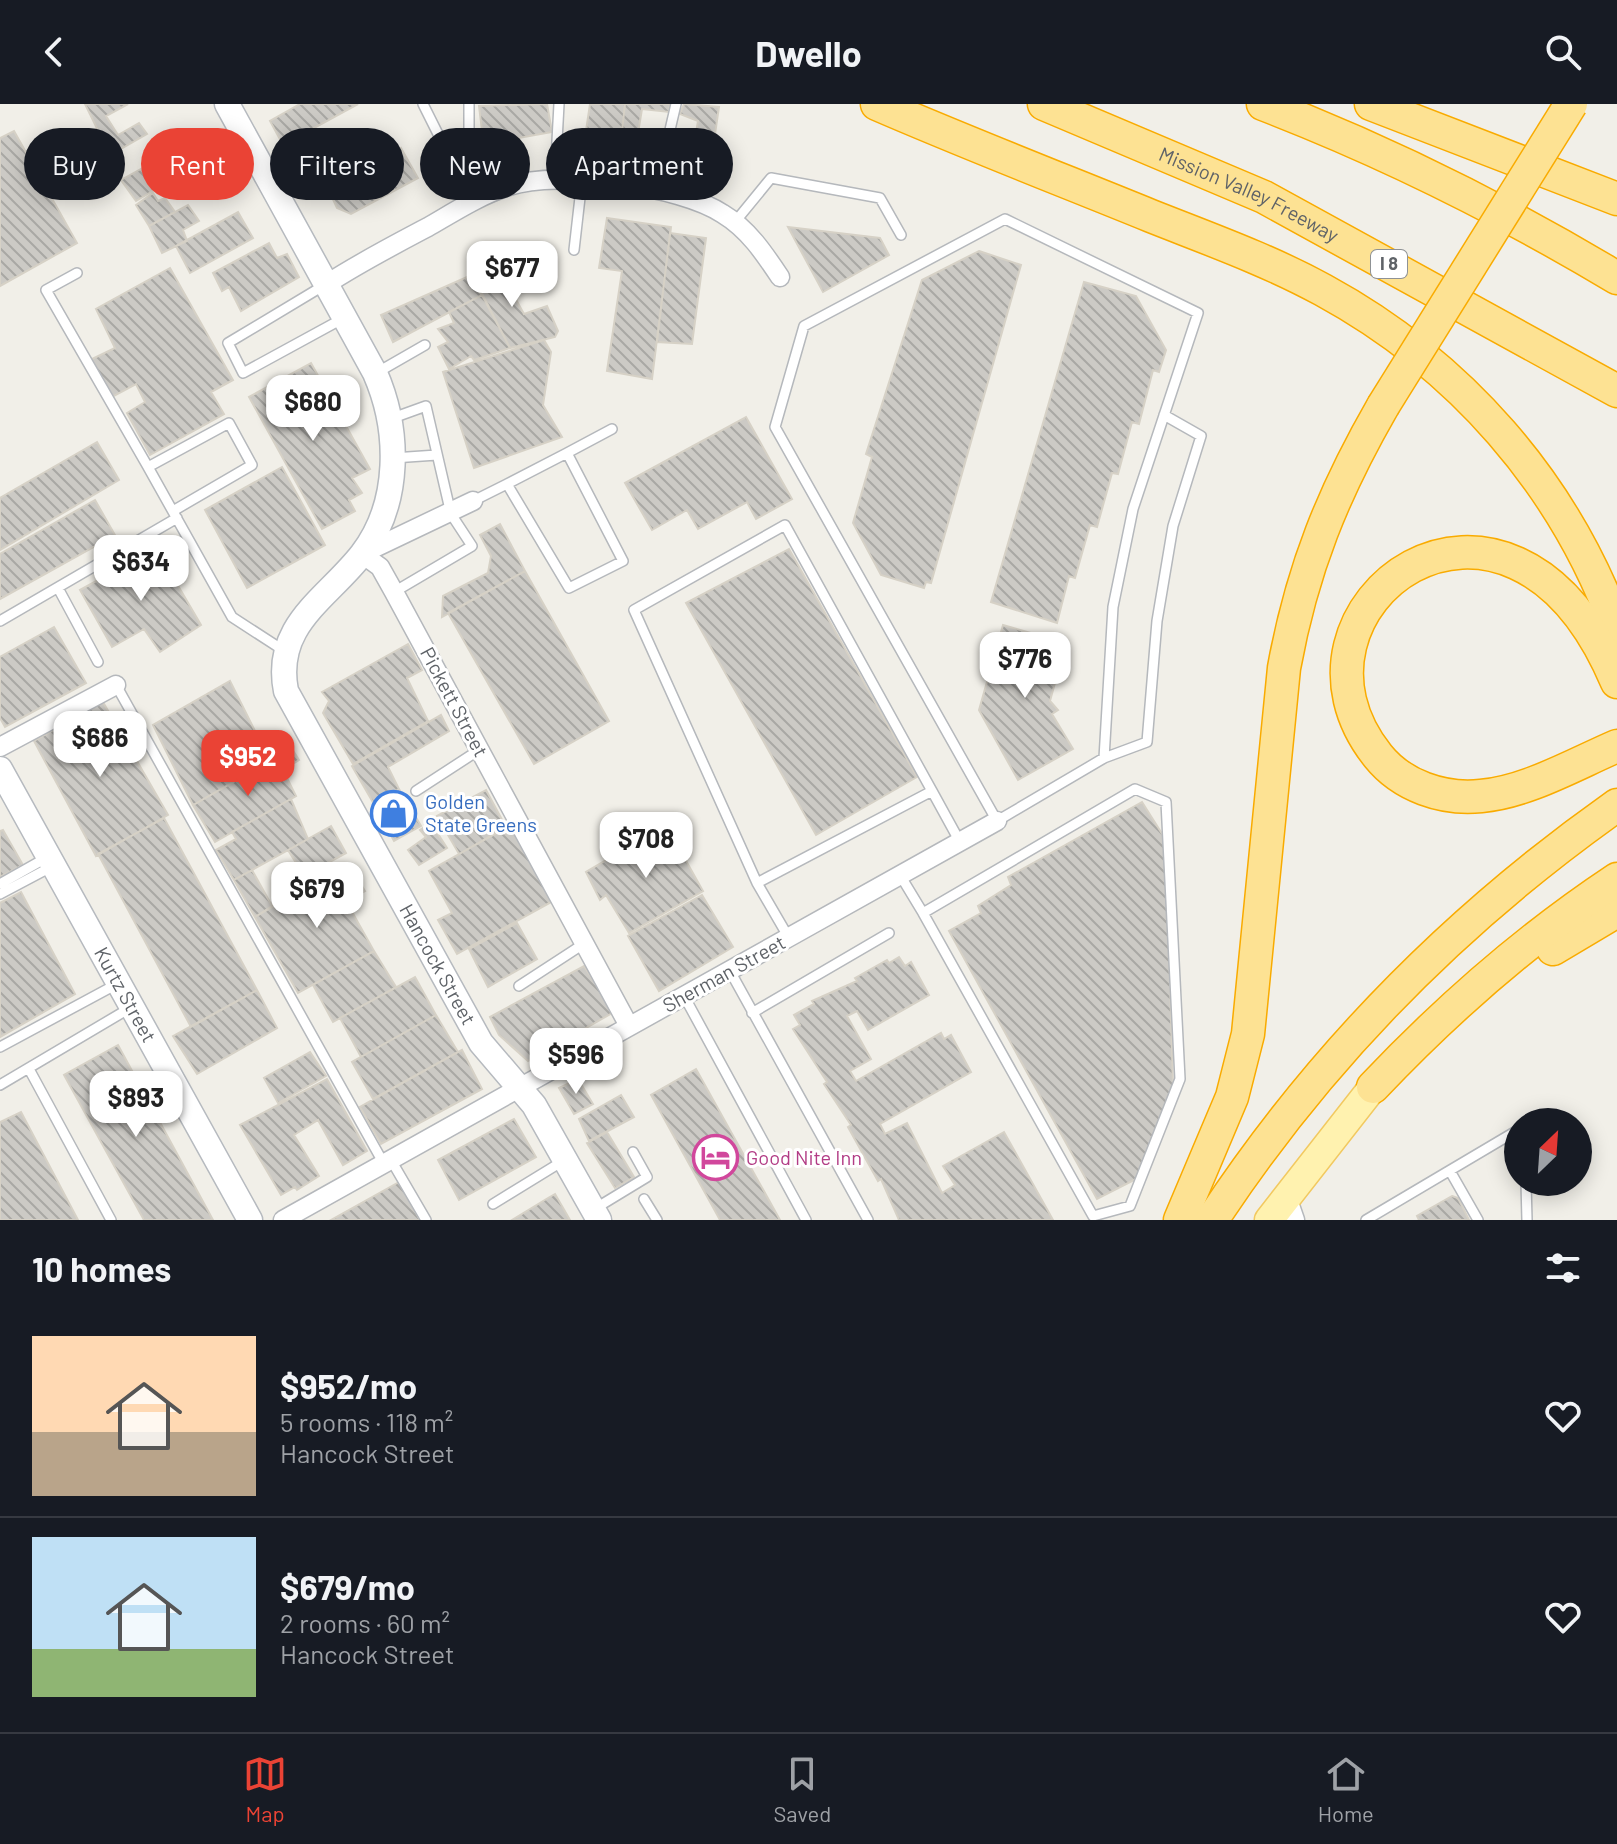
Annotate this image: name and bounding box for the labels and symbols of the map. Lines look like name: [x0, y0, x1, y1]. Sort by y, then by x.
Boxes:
street label: Mission Valley Freeway: [1156, 141, 1343, 247]
pin: $677: [465, 241, 559, 309]
road number: I 8: [1371, 250, 1407, 278]
pin: $680: [266, 375, 360, 443]
pin: $634: [94, 535, 188, 603]
pin: $776: [978, 632, 1072, 700]
street label: Pickett Street: [416, 643, 494, 760]
pin: $686: [53, 711, 147, 779]
pin: $952: [201, 730, 295, 798]
shop icon: Golden State Greens: [370, 789, 418, 837]
place label: Golden State Greens: [425, 789, 537, 836]
pin: $708: [599, 812, 693, 880]
pin: $679: [270, 862, 364, 930]
street label: Hancock Street: [395, 899, 481, 1029]
street label: Sherman Street: [658, 930, 789, 1017]
street label: Kurtz Street: [90, 942, 162, 1046]
pin: $596: [529, 1028, 623, 1096]
pin: $893: [89, 1071, 183, 1139]
north arrow: [1504, 1108, 1592, 1196]
hotel icon: Good Nite Inn: [691, 1134, 739, 1182]
place label: Good Nite Inn: [746, 1145, 862, 1169]

